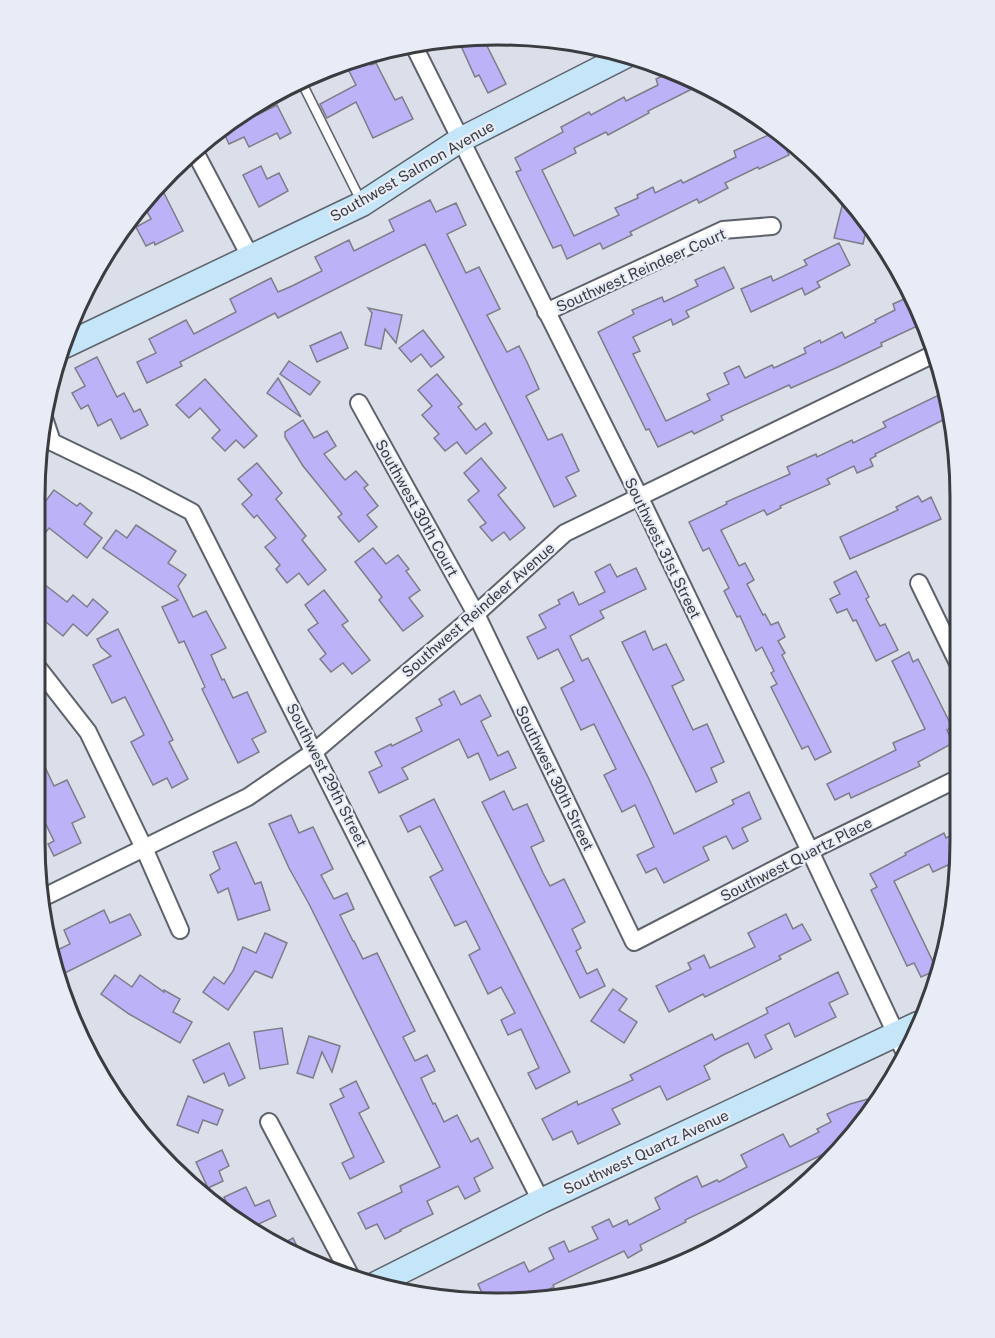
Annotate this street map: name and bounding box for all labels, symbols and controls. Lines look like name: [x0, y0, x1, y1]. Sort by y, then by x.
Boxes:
street label: Southwest Salmon Avenue: [327, 117, 497, 225]
street label: Southwest Reindeer Court: [554, 225, 729, 315]
street label: Southwest 30th Court: [372, 437, 462, 580]
street label: Southwest 31st Street: [621, 475, 705, 621]
street label: Southwest Reindeer Avenue: [398, 539, 558, 681]
street label: Southwest 29th Street: [283, 700, 371, 850]
street label: Southwest 30th Street: [513, 703, 598, 853]
street label: Southwest Quartz Place: [717, 813, 875, 905]
street label: Southwest Quartz Avenue: [561, 1106, 731, 1198]

